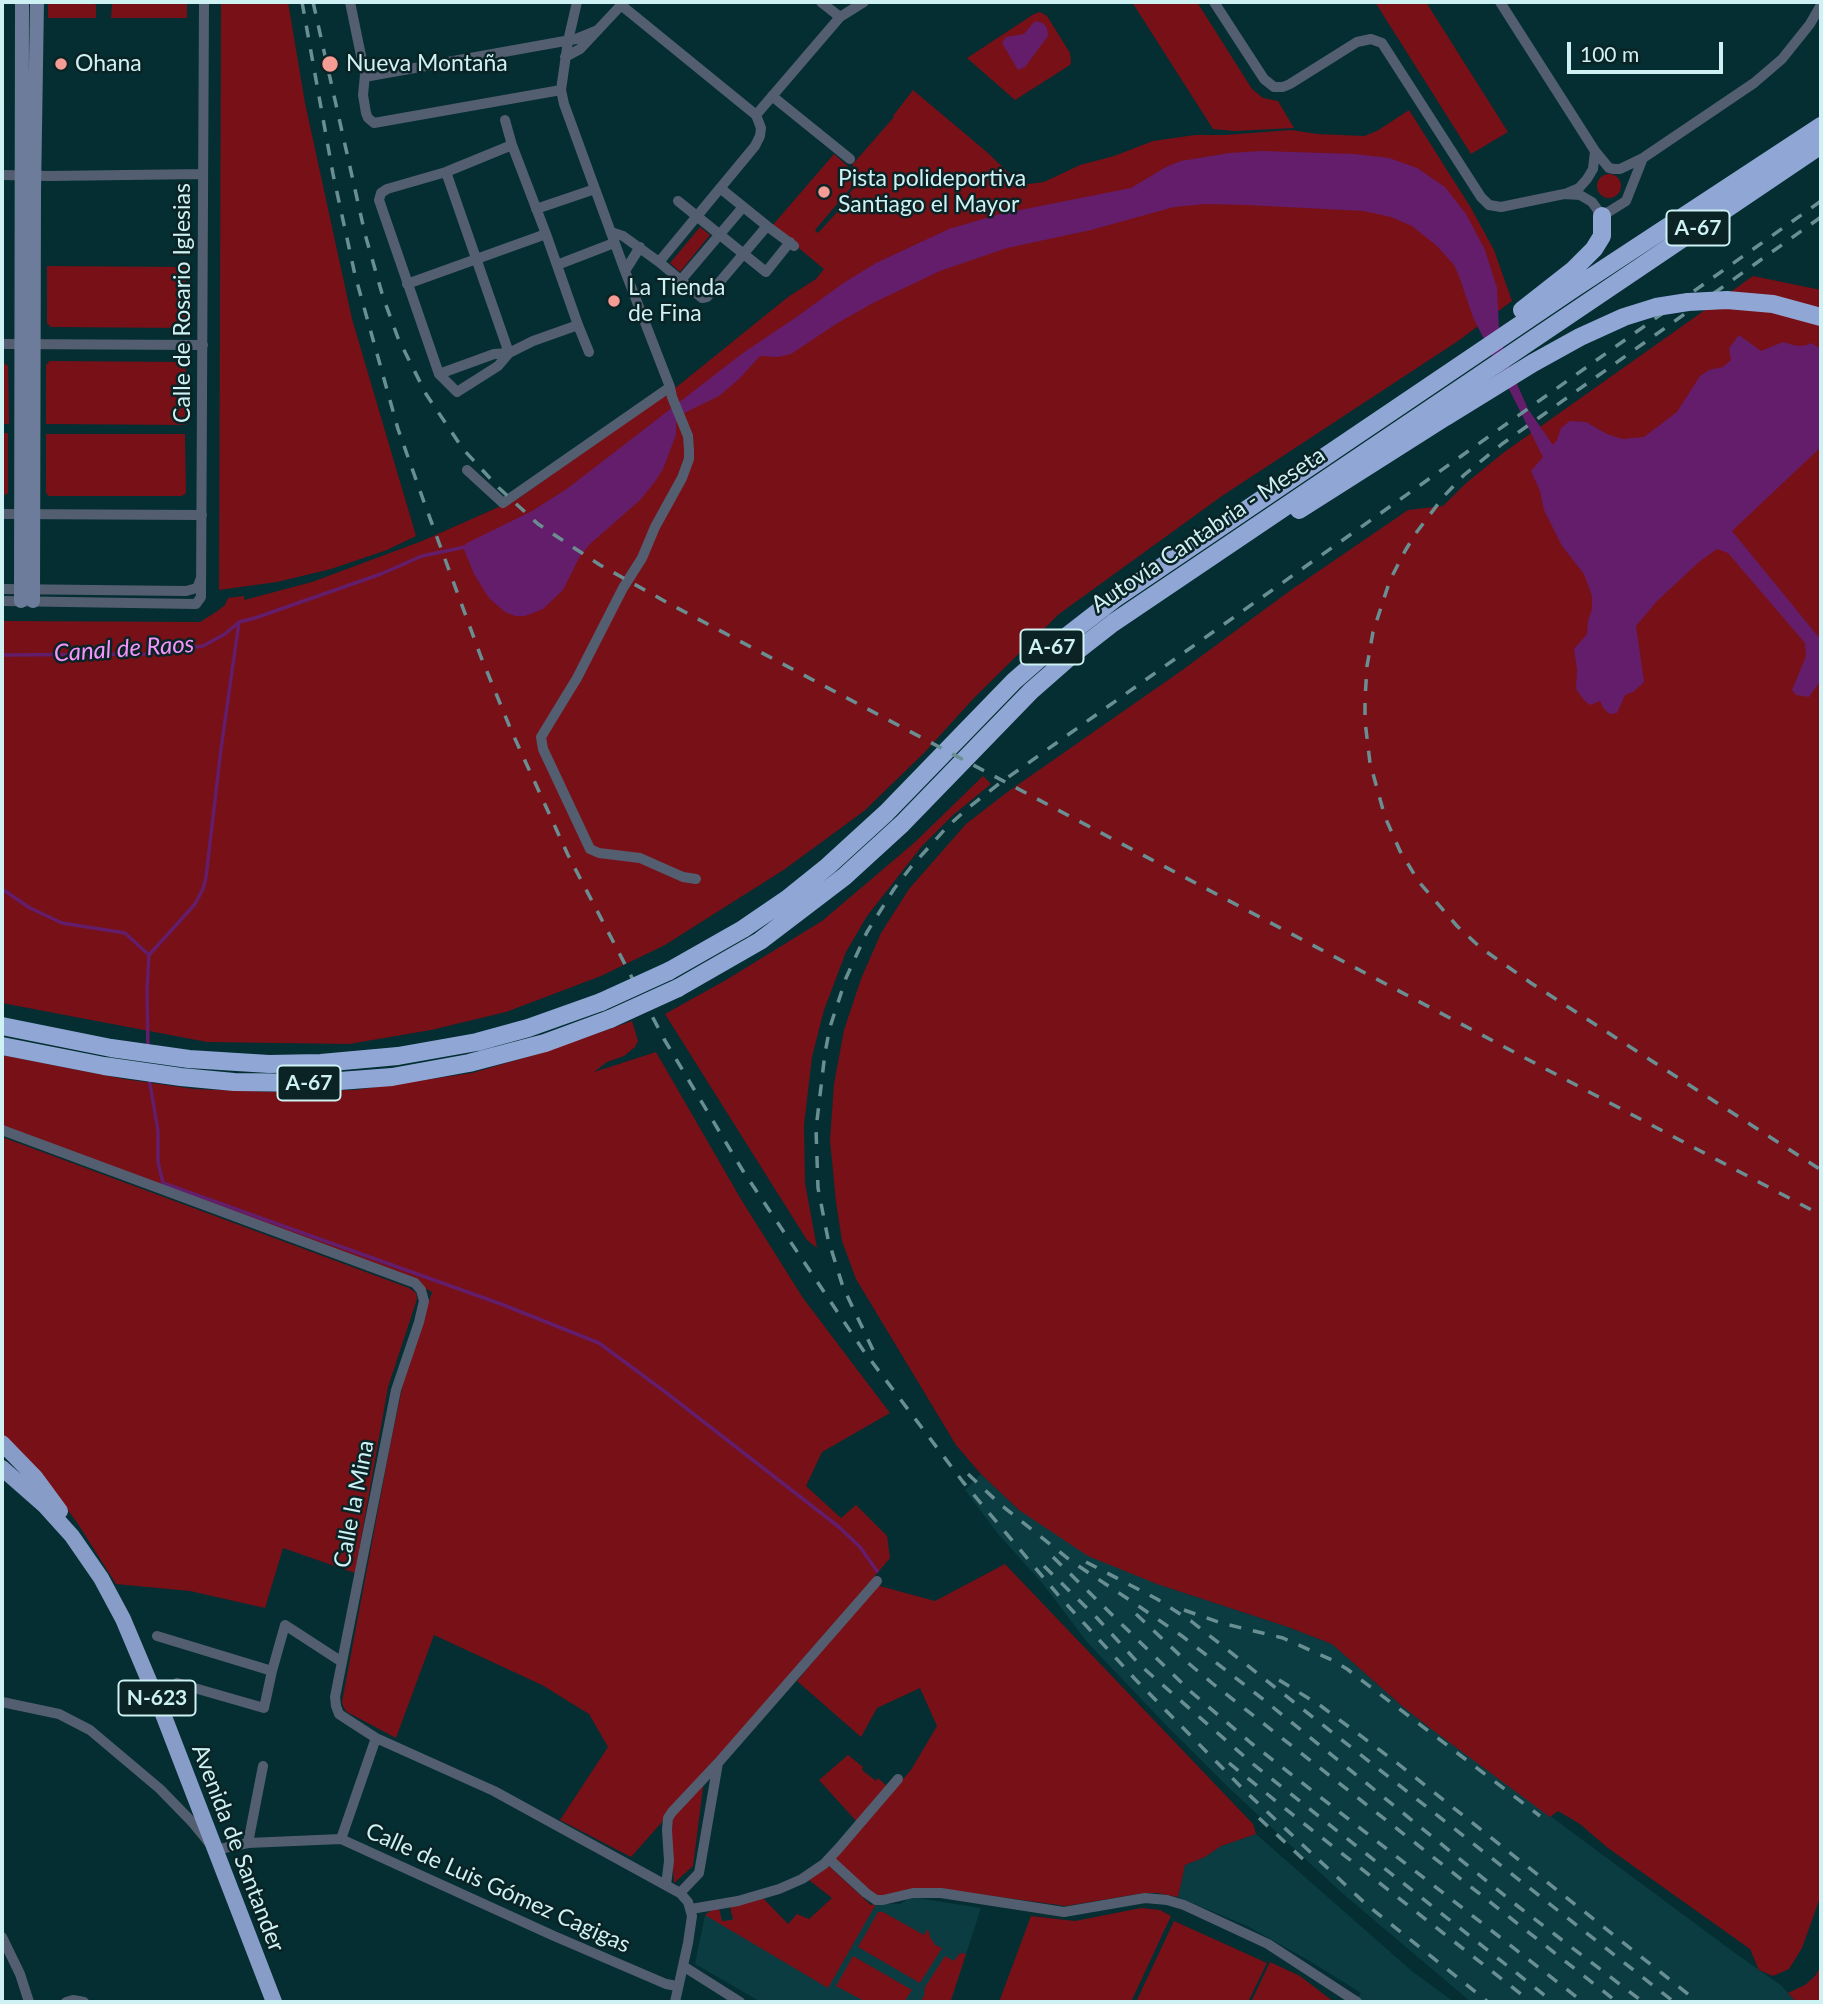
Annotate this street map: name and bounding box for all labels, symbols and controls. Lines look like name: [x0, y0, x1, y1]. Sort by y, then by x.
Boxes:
scale bar: [1571, 28, 1727, 72]
text: 100 m: [1580, 41, 1639, 66]
place label: Ohana: [75, 50, 142, 78]
place label: Nueva Montaña: [346, 50, 508, 78]
marker: Nueva Montaña: [320, 54, 340, 74]
marker: Ohana: [53, 56, 69, 72]
place label: Pista polideportiva Santiago el Mayor: [838, 165, 1026, 219]
street label: Calle de Rosario Iglesias: [169, 183, 197, 423]
marker: Pista polideportiva Santiago el Mayor: [816, 184, 832, 200]
road number: A-67: [1666, 210, 1730, 246]
place label: La Tienda de Fina: [628, 274, 725, 328]
marker: La Tienda de Fina: [606, 293, 622, 309]
street label: Autovía Cantabria - Meseta: [1086, 441, 1330, 619]
water label: Canal de Raos: [53, 630, 195, 668]
road number: A-67: [1020, 630, 1084, 664]
road number: A-67: [278, 1066, 340, 1100]
street label: Calle la Mina: [328, 1438, 380, 1570]
road number: N-623: [118, 1680, 196, 1716]
street label: Avenida de Santander: [186, 1740, 290, 1956]
street label: Calle de Luis Gómez Cagigas: [361, 1817, 635, 1959]

